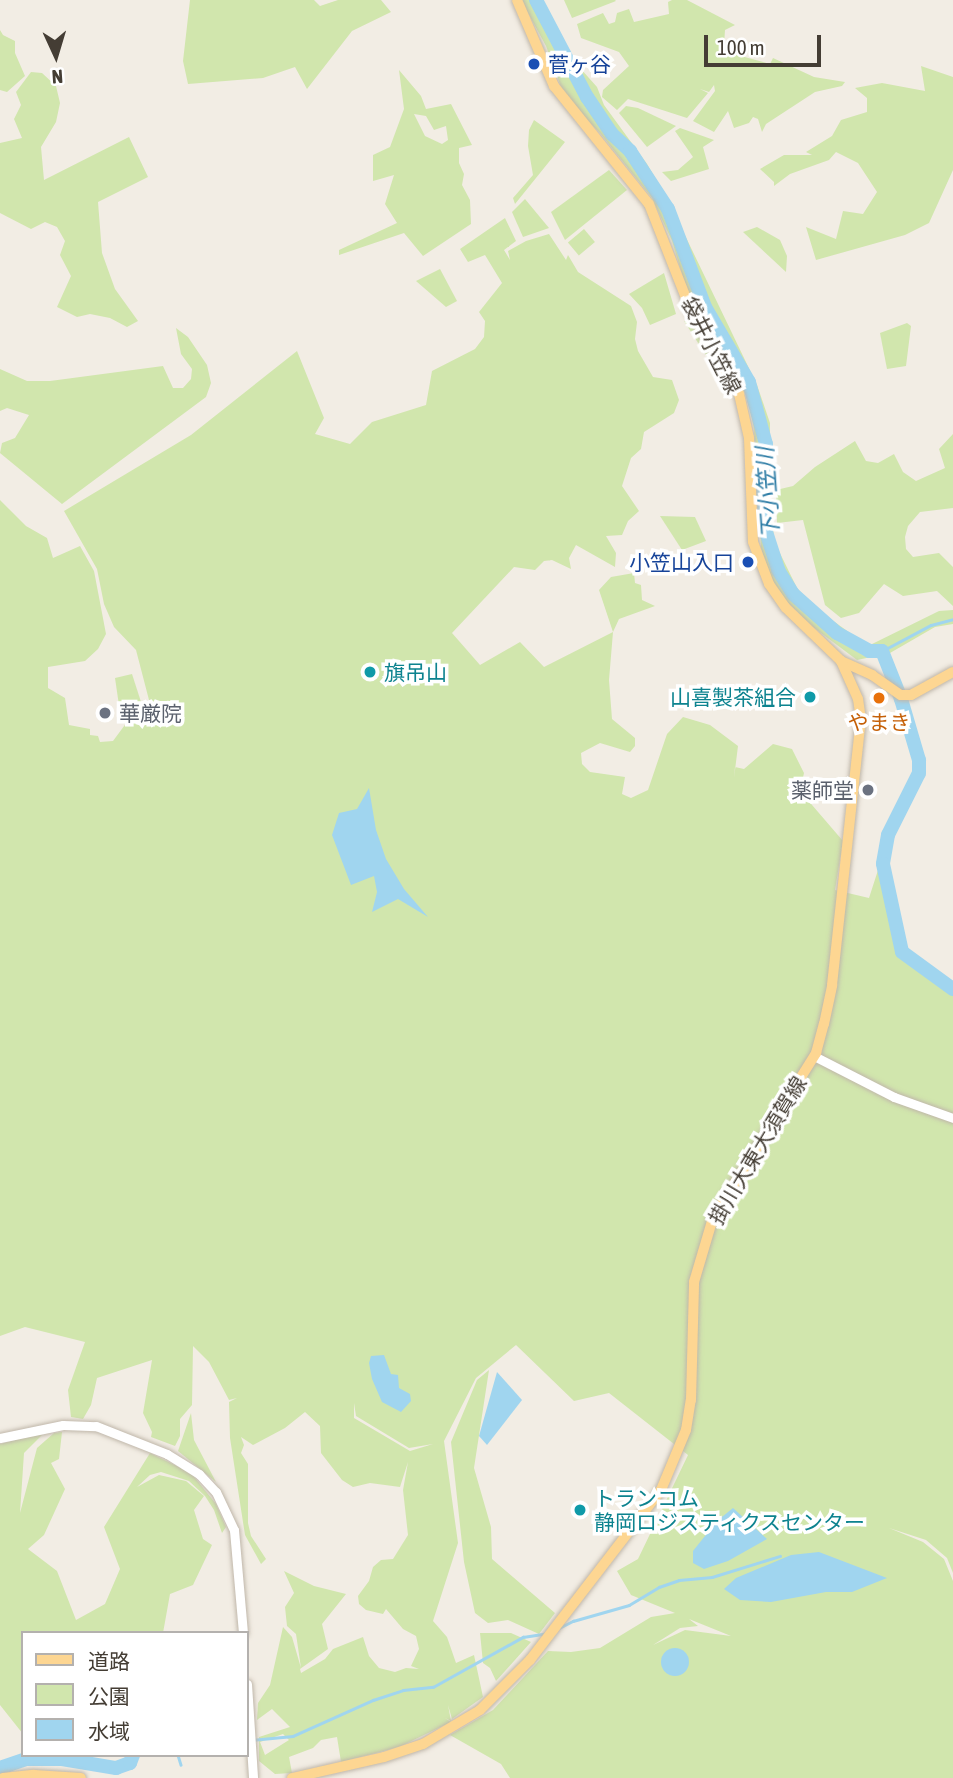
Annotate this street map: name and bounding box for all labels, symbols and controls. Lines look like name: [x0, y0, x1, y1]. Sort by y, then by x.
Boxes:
north arrow: [21, 21, 91, 91]
scale bar: [708, 21, 825, 65]
text: 100 m: [717, 35, 765, 59]
place label: 菅ヶ谷: [548, 51, 611, 77]
marker: 菅ヶ谷: [526, 56, 542, 72]
text: N: [51, 66, 64, 88]
street label: 袋井小笠線: [677, 293, 747, 397]
water label: 下小笠川: [751, 446, 785, 540]
place label: 小笠山入口: [629, 549, 734, 575]
marker: 小笠山入口: [740, 554, 756, 570]
place label: 旗吊山: [384, 659, 447, 685]
marker: 旗吊山: [362, 664, 378, 680]
place label: 山喜製茶組合: [670, 684, 796, 710]
marker: 山喜製茶組合: [802, 689, 818, 705]
marker: やまき: [871, 690, 887, 706]
place label: 華厳院: [119, 700, 182, 726]
marker: 華厳院: [97, 705, 113, 721]
place label: やまき: [848, 709, 910, 735]
place label: 薬師堂: [791, 777, 854, 803]
marker: 薬師堂: [860, 782, 876, 798]
street label: 掛川大東大須賀線: [703, 1072, 811, 1228]
place label: トランコム 静岡ロジスティクスセンター: [594, 1485, 867, 1535]
marker: トランコム 静岡ロジスティクスセンター: [572, 1502, 588, 1518]
legend: [21, 1631, 248, 1757]
text: 道路: [88, 1649, 130, 1673]
text: 公園: [88, 1684, 130, 1708]
text: 水域: [88, 1719, 130, 1743]

